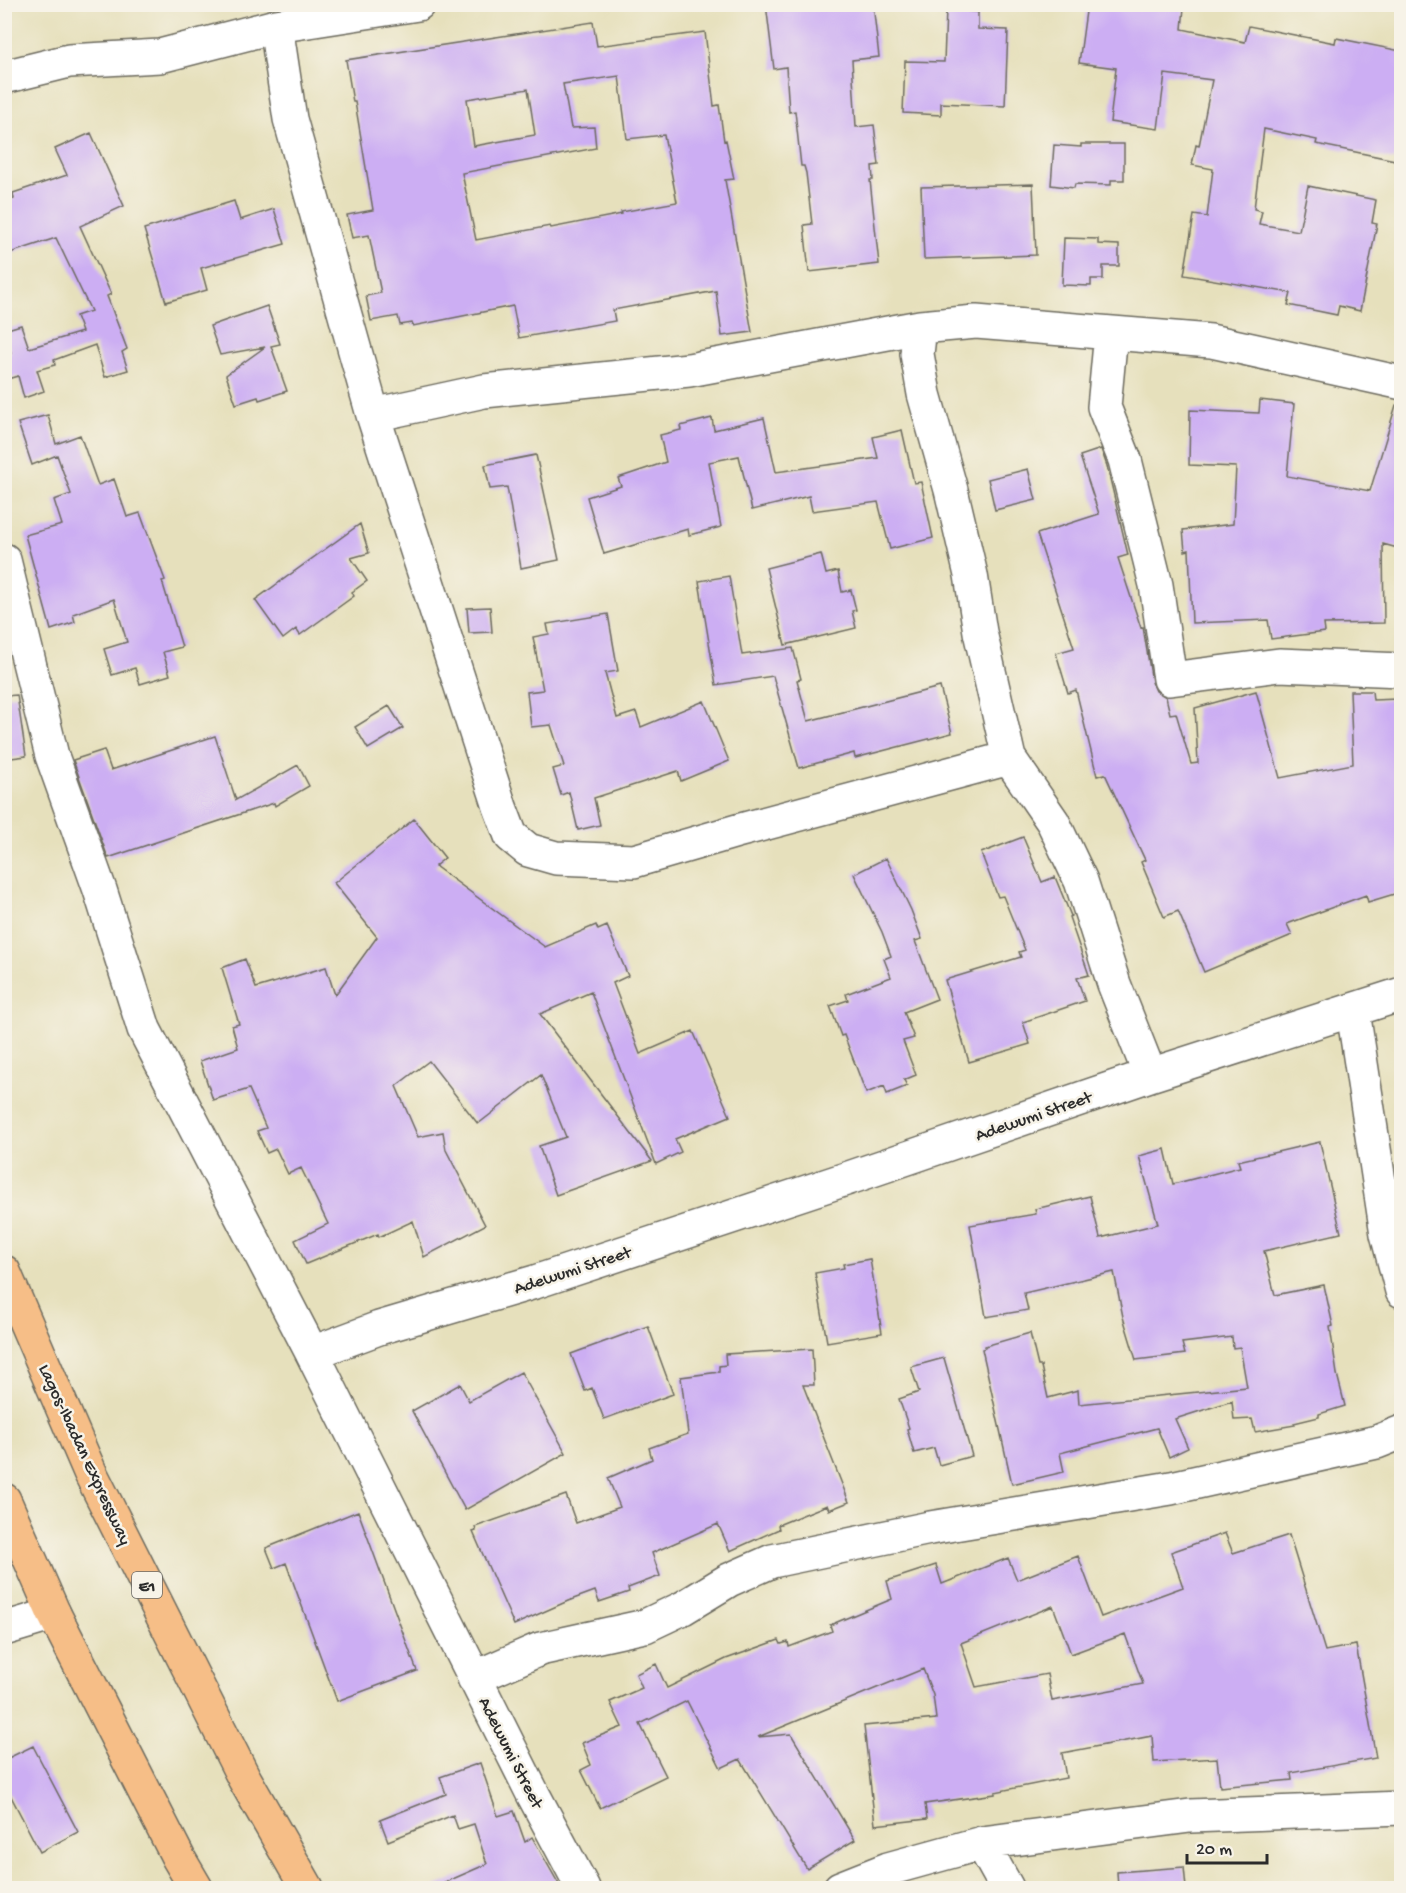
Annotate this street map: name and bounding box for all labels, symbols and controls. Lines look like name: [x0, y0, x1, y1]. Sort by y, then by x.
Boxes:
street label: Adewumi Street: [973, 1087, 1096, 1147]
street label: Adewumi Street: [512, 1242, 636, 1300]
street label: Lagos-Ibadan Expressway: [33, 1361, 135, 1549]
road number: E1: [132, 1572, 162, 1598]
street label: Adewumi Street: [473, 1694, 548, 1814]
scale bar: [1187, 1827, 1266, 1865]
text: 20 m: [1196, 1840, 1232, 1861]

